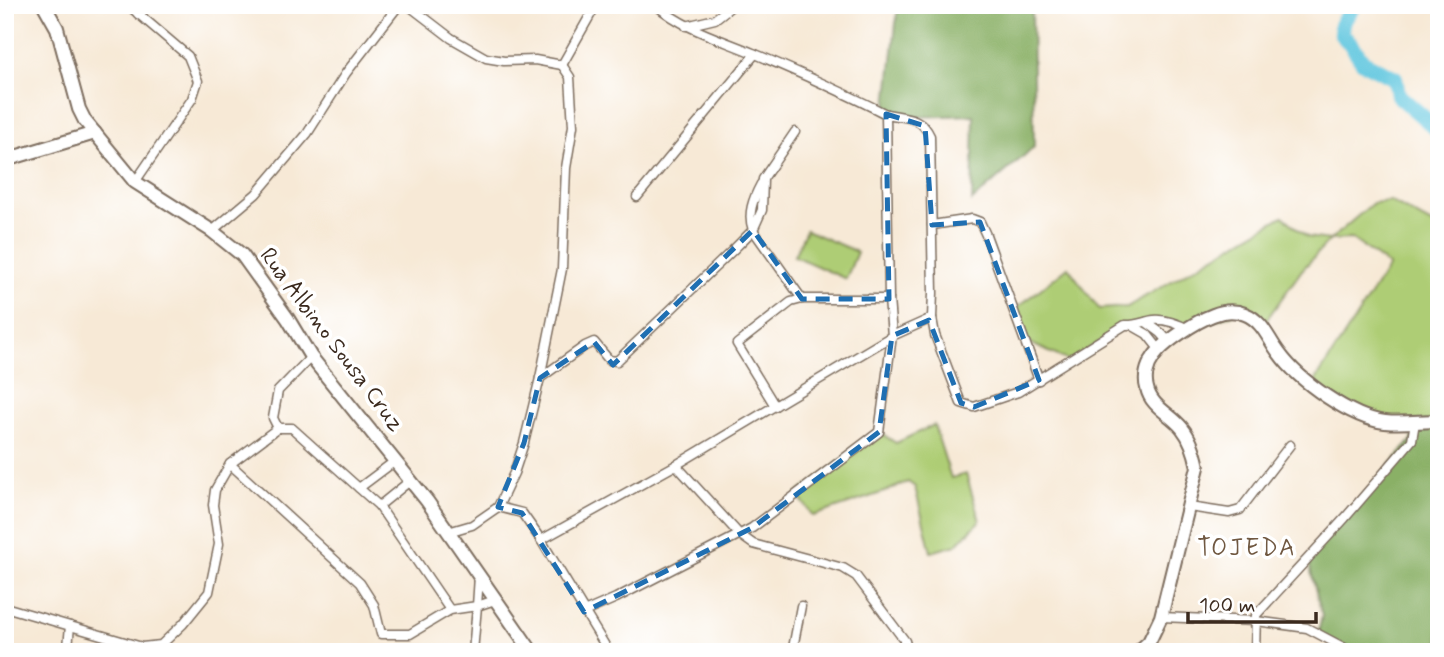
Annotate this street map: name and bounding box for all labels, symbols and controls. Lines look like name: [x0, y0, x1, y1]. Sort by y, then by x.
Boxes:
street label: Rua Albino Sousa Cruz: [252, 242, 410, 438]
district label: TOJEDA: [1197, 533, 1297, 564]
scale bar: [1188, 580, 1316, 624]
text: 100 m: [1199, 592, 1255, 620]

